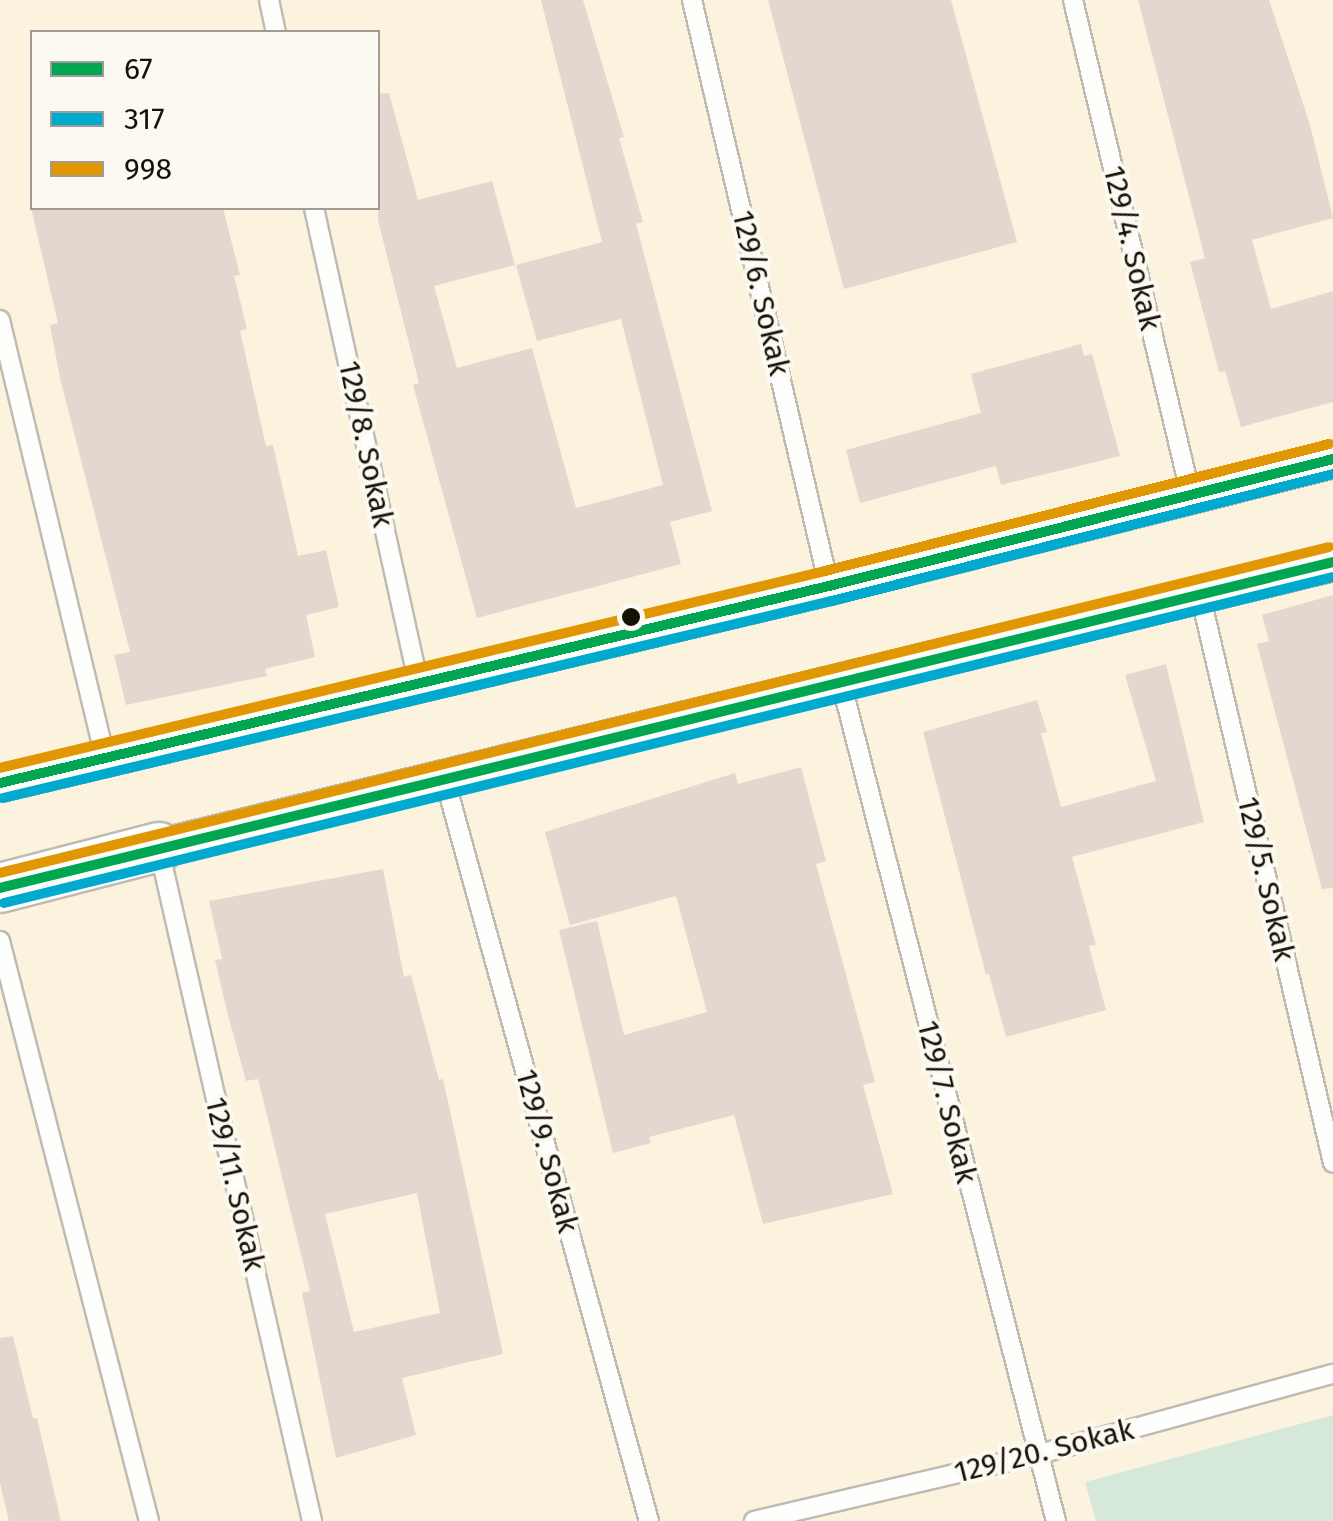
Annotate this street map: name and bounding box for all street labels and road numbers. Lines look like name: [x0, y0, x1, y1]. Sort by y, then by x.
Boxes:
street label: 129/4. Sokak: [1096, 162, 1168, 334]
street label: 129/6. Sokak: [725, 207, 797, 379]
street label: 129/8. Sokak: [331, 358, 401, 530]
street label: 129/5. Sokak: [1230, 793, 1302, 965]
street label: 129/7. Sokak: [909, 1017, 985, 1187]
street label: 129/9. Sokak: [508, 1065, 586, 1237]
street label: 129/11. Sokak: [198, 1094, 272, 1274]
street label: 129/20. Sokak: [951, 1411, 1137, 1491]

